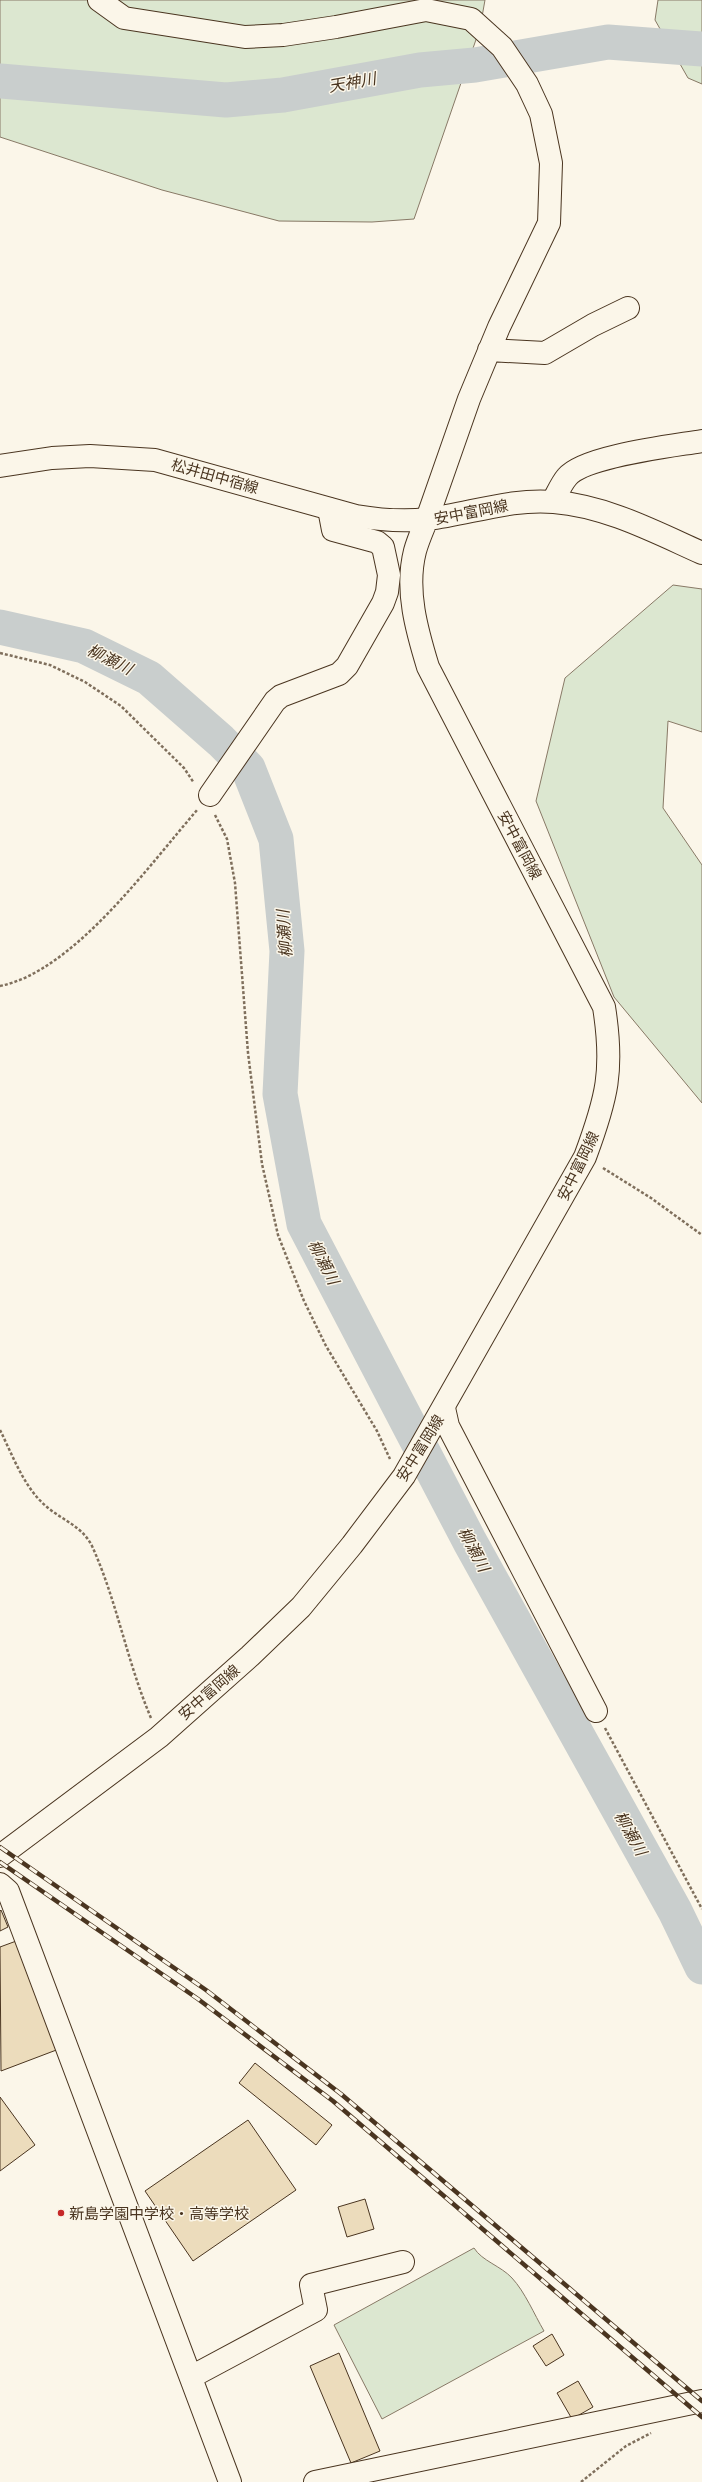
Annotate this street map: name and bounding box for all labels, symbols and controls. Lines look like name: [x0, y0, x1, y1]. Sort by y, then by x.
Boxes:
water label: 天神川: [326, 66, 380, 98]
street label: 松井田中宿線: [169, 453, 261, 499]
street label: 安中富岡線: [432, 494, 510, 530]
water label: 柳瀬川: [83, 638, 139, 681]
street label: 安中富岡線: [492, 806, 548, 884]
water label: 柳瀬川: [270, 907, 298, 959]
street label: 安中富岡線: [551, 1127, 605, 1205]
water label: 柳瀬川: [302, 1235, 346, 1291]
street label: 安中富岡線: [390, 1410, 450, 1486]
water label: 柳瀬川: [452, 1522, 497, 1578]
street label: 安中富岡線: [173, 1659, 245, 1725]
water label: 柳瀬川: [609, 1806, 654, 1862]
place label: 新島学園中学校・高等学校: [69, 2202, 249, 2225]
marker: 新島学園中学校・高等学校: [56, 2208, 66, 2218]

